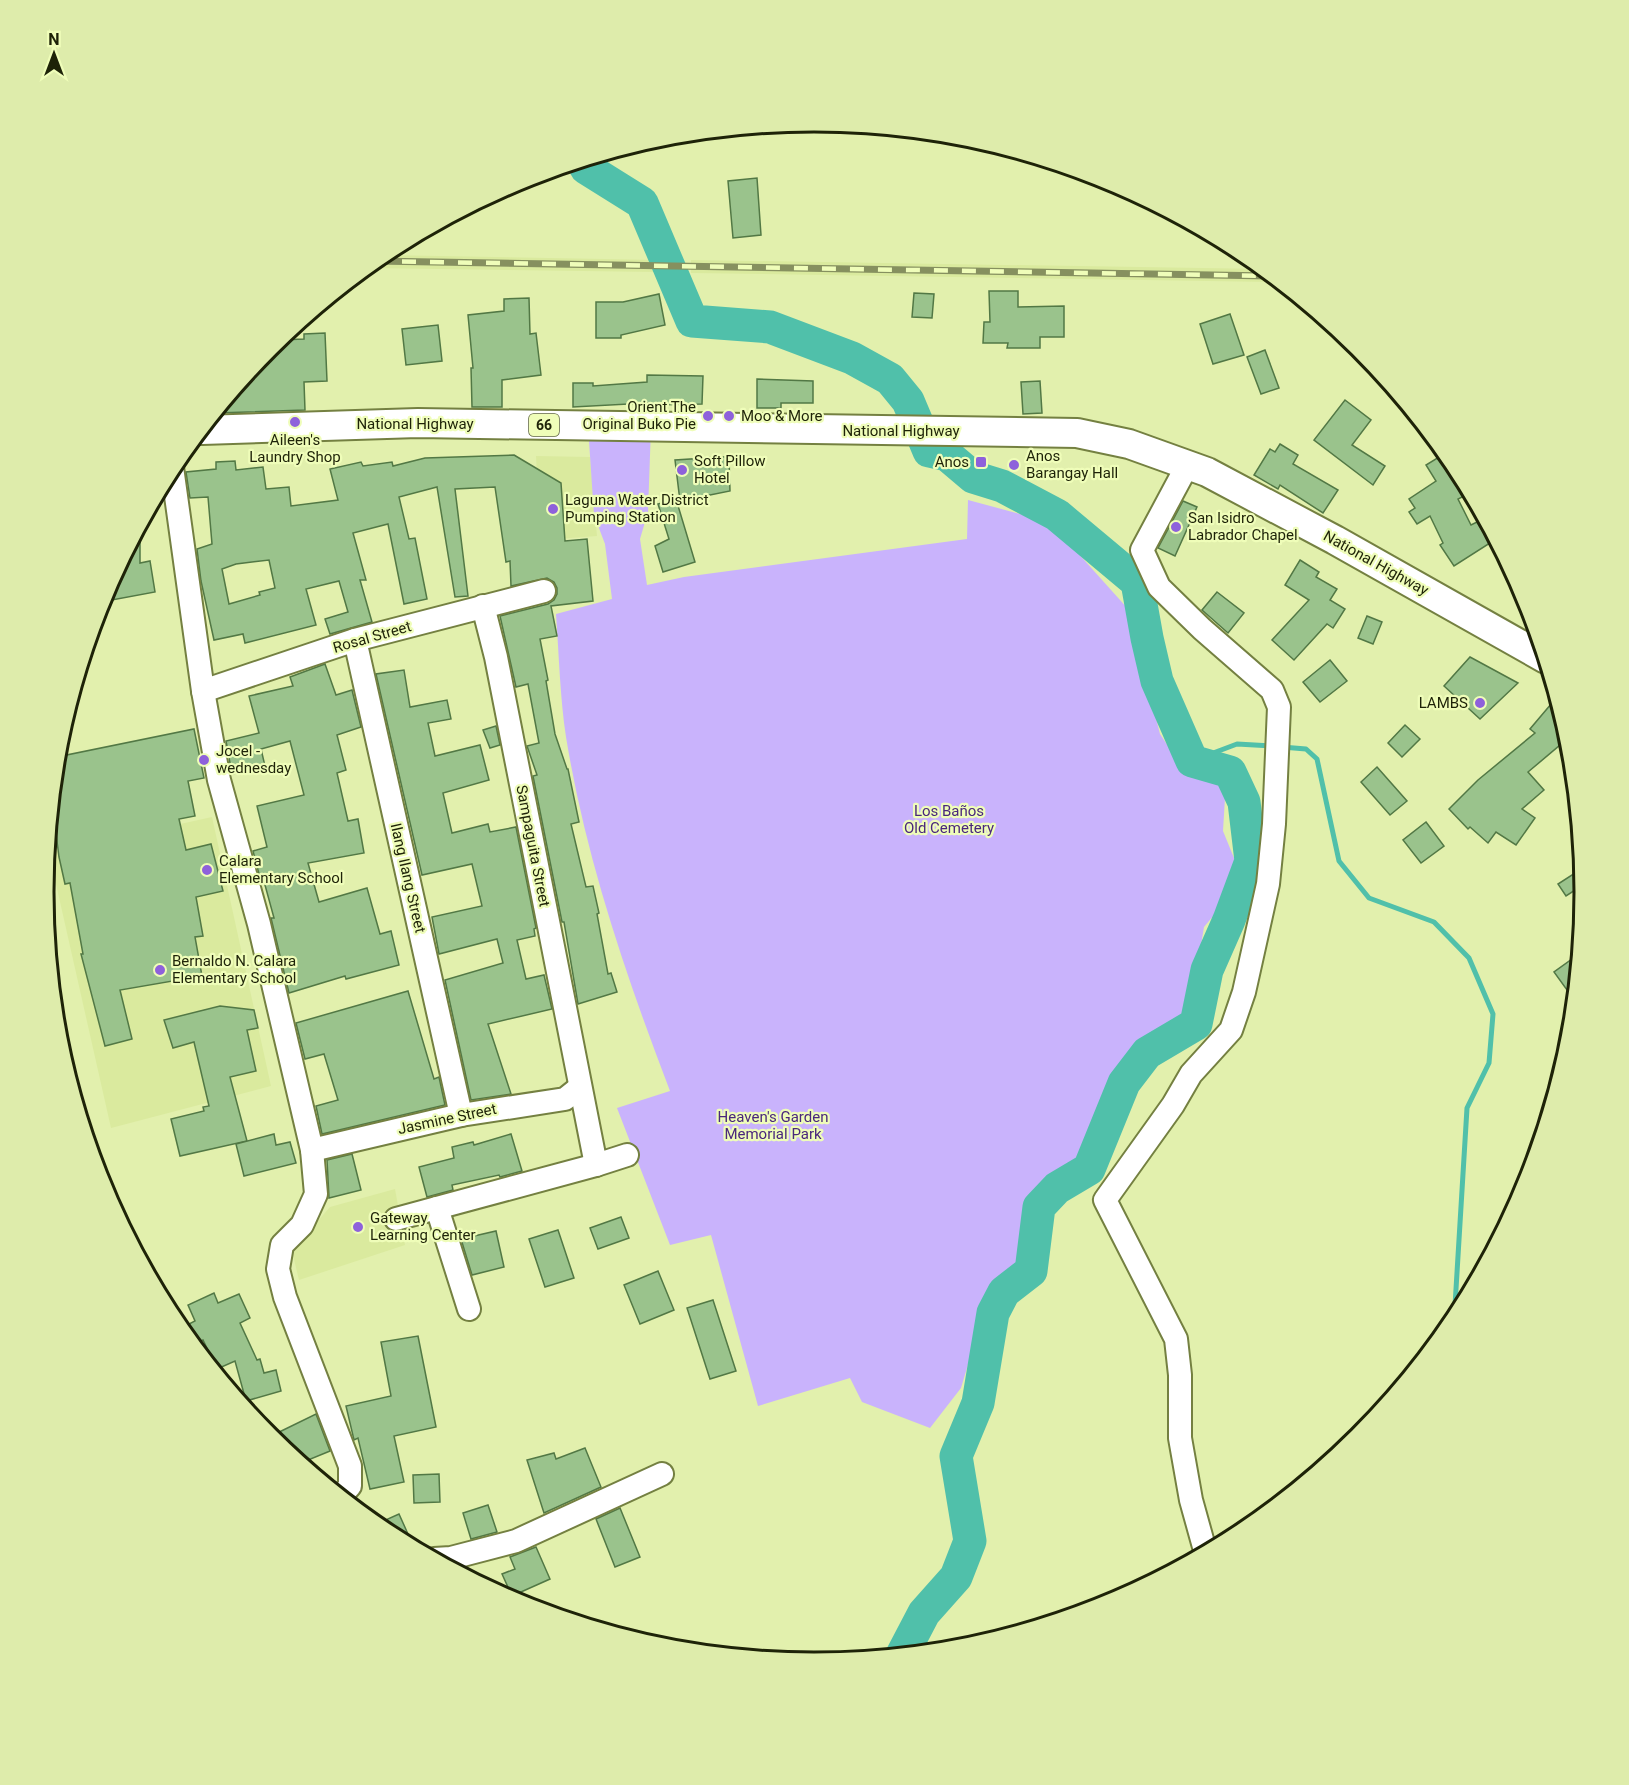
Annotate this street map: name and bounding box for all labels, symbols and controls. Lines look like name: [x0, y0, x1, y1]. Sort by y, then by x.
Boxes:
north arrow: [24, 24, 84, 84]
text: N: [48, 30, 60, 49]
place label: Orient The Original Buko Pie: [583, 398, 696, 433]
place label: Moo & More: [741, 407, 823, 425]
marker: Orient The Original Buko Pie: [701, 409, 715, 423]
marker: Moo & More: [722, 409, 736, 423]
road number: 66: [529, 414, 559, 436]
marker: Aileen's Laundry Shop: [288, 415, 302, 429]
street label: National Highway: [356, 415, 474, 433]
street label: National Highway: [842, 422, 960, 440]
place label: Aileen's Laundry Shop: [249, 431, 341, 466]
place label: Anos Barangay Hall: [1026, 447, 1118, 482]
place label: Soft Pillow Hotel: [694, 452, 766, 487]
place label: Anos: [935, 453, 969, 471]
marker: Anos: [974, 455, 988, 469]
marker: Anos Barangay Hall: [1007, 458, 1021, 472]
marker: Soft Pillow Hotel: [675, 463, 689, 477]
place label: Laguna Water District Pumping Station: [565, 491, 709, 526]
marker: Laguna Water District Pumping Station: [546, 502, 560, 516]
place label: San Isidro Labrador Chapel: [1188, 509, 1298, 544]
marker: San Isidro Labrador Chapel: [1169, 520, 1183, 534]
street label: National Highway: [1320, 527, 1432, 599]
street label: Rosal Street: [331, 617, 413, 657]
place label: LAMBS: [1419, 694, 1468, 712]
marker: LAMBS: [1473, 696, 1487, 710]
place label: Jocel - wednesday: [216, 742, 291, 777]
marker: Jocel - wednesday: [197, 753, 211, 767]
street label: Sampaguita Street: [512, 784, 554, 908]
park label: Los Baños Old Cemetery: [904, 802, 994, 837]
street label: Ilang Ilang Street: [387, 821, 429, 935]
place label: Calara Elementary School: [219, 852, 343, 887]
marker: Calara Elementary School: [200, 863, 214, 877]
place label: Bernaldo N. Calara Elementary School: [172, 952, 296, 987]
marker: Bernaldo N. Calara Elementary School: [153, 963, 167, 977]
street label: Jasmine Street: [396, 1100, 498, 1138]
park label: Heaven's Garden Memorial Park: [718, 1108, 828, 1143]
place label: Gateway Learning Center: [370, 1209, 476, 1244]
marker: Gateway Learning Center: [351, 1220, 365, 1234]

